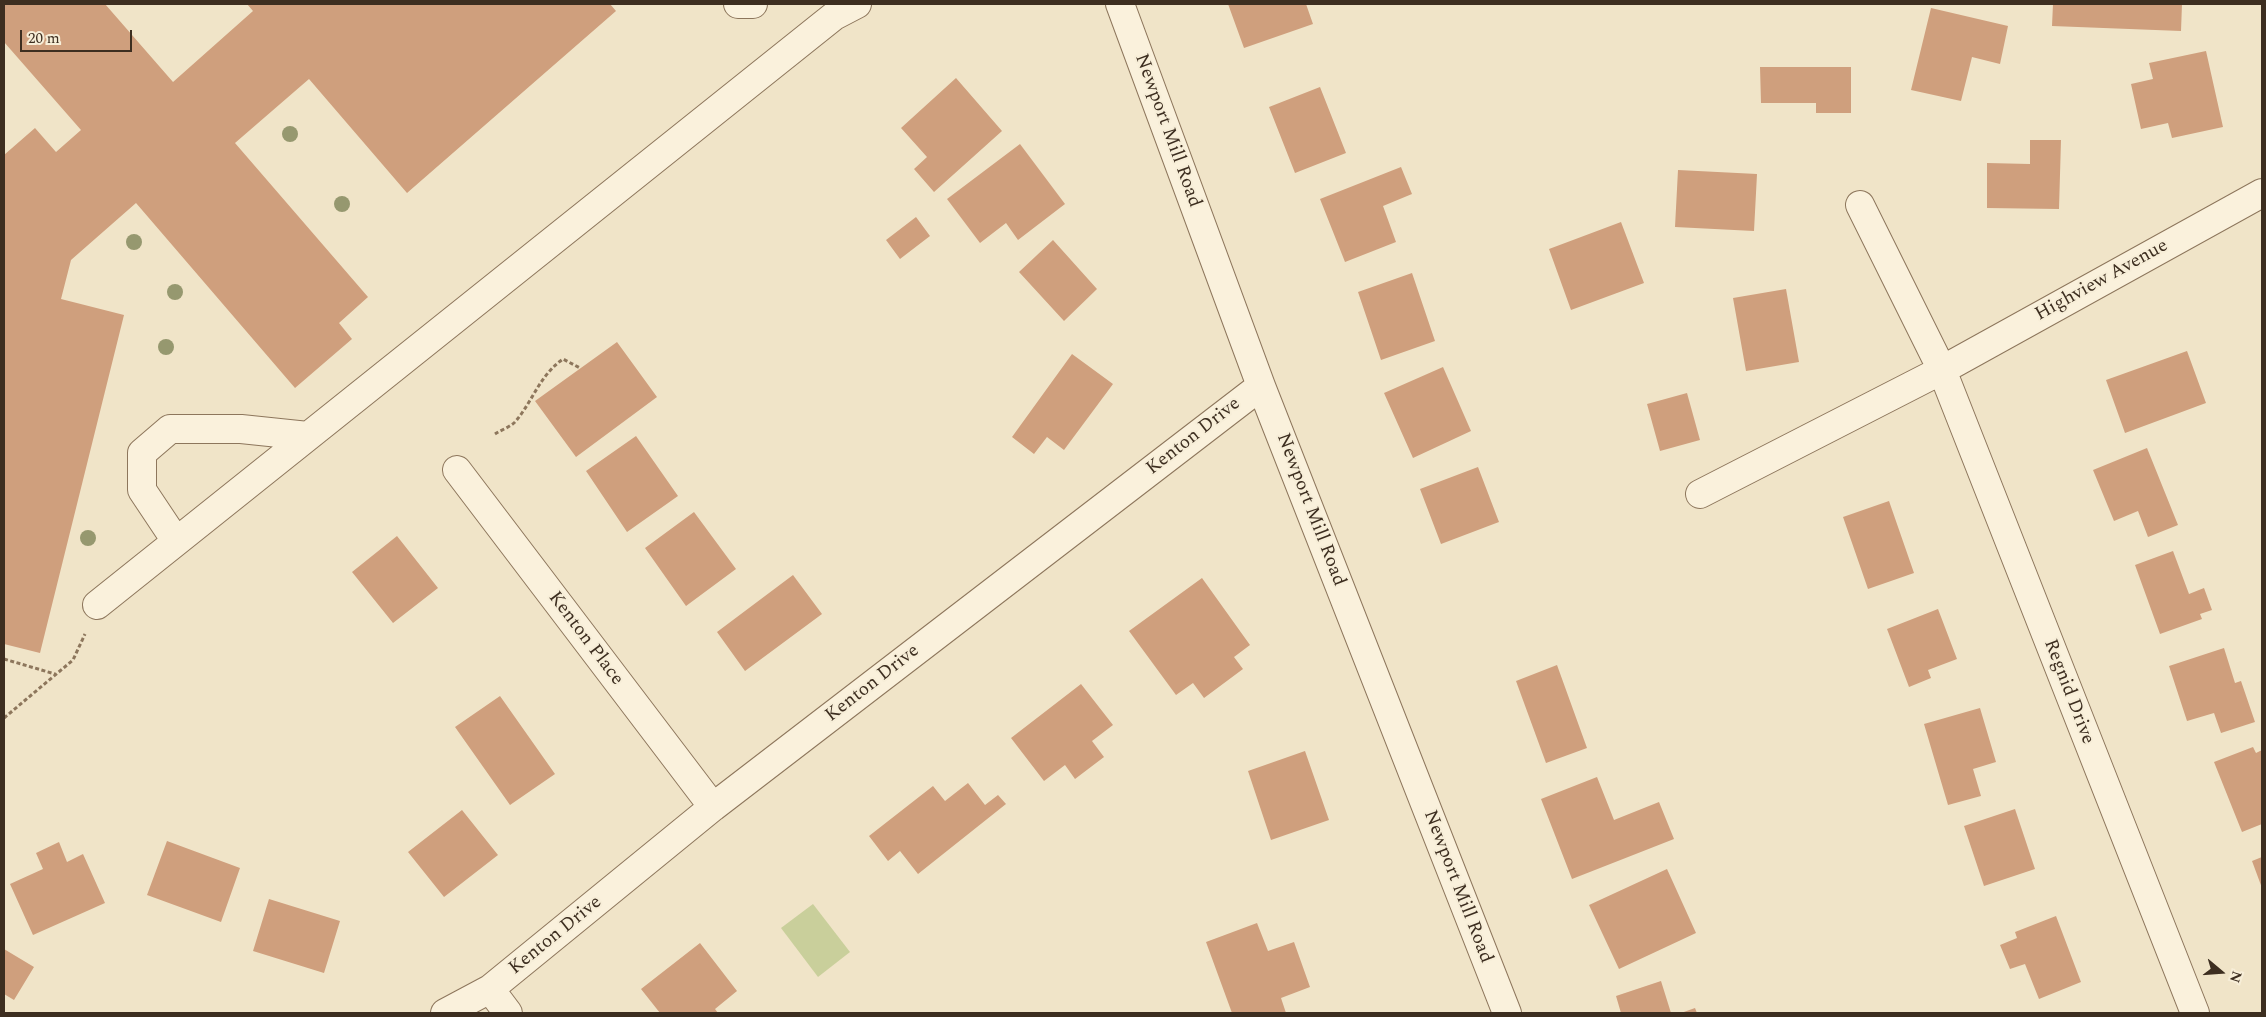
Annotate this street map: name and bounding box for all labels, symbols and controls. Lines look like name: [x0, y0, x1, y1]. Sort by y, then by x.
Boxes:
scale bar: [22, 20, 135, 52]
text: 20 m: [28, 27, 60, 50]
street label: Newport Mill Road: [1129, 51, 1205, 211]
street label: Highview Avenue: [2032, 235, 2172, 327]
street label: Kenton Drive: [1143, 393, 1245, 481]
street label: Newport Mill Road: [1270, 430, 1350, 590]
street label: Kenton Place: [542, 588, 628, 690]
street label: Regnid Drive: [2038, 636, 2098, 748]
street label: Kenton Drive: [822, 640, 924, 728]
street label: Newport Mill Road: [1417, 807, 1497, 967]
street label: Kenton Drive: [505, 892, 607, 980]
north arrow: [2196, 947, 2246, 997]
text: N: [2224, 968, 2247, 985]

